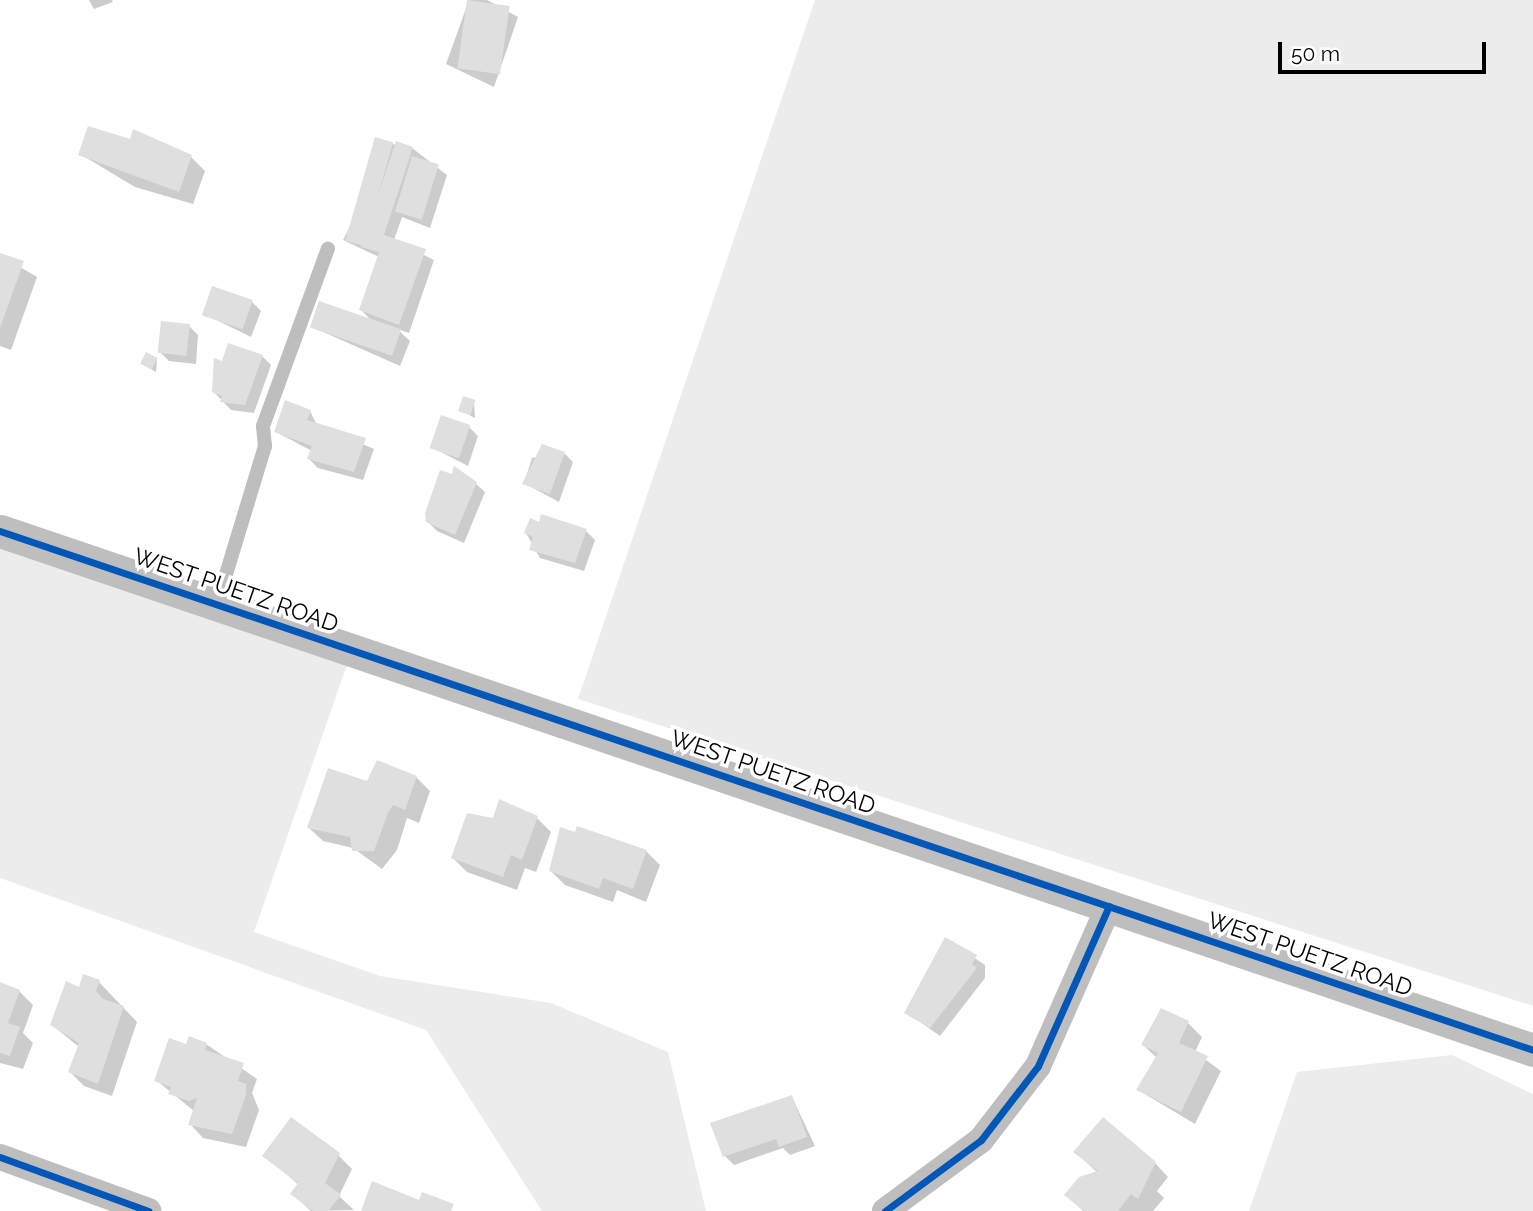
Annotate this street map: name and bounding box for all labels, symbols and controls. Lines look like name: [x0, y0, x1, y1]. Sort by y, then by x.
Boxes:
scale bar: [1281, 28, 1489, 72]
text: 50 m: [1291, 41, 1340, 66]
street label: WEST PUETZ ROAD: [130, 542, 342, 638]
street label: WEST PUETZ ROAD: [667, 724, 879, 820]
street label: WEST PUETZ ROAD: [1204, 906, 1416, 1002]

